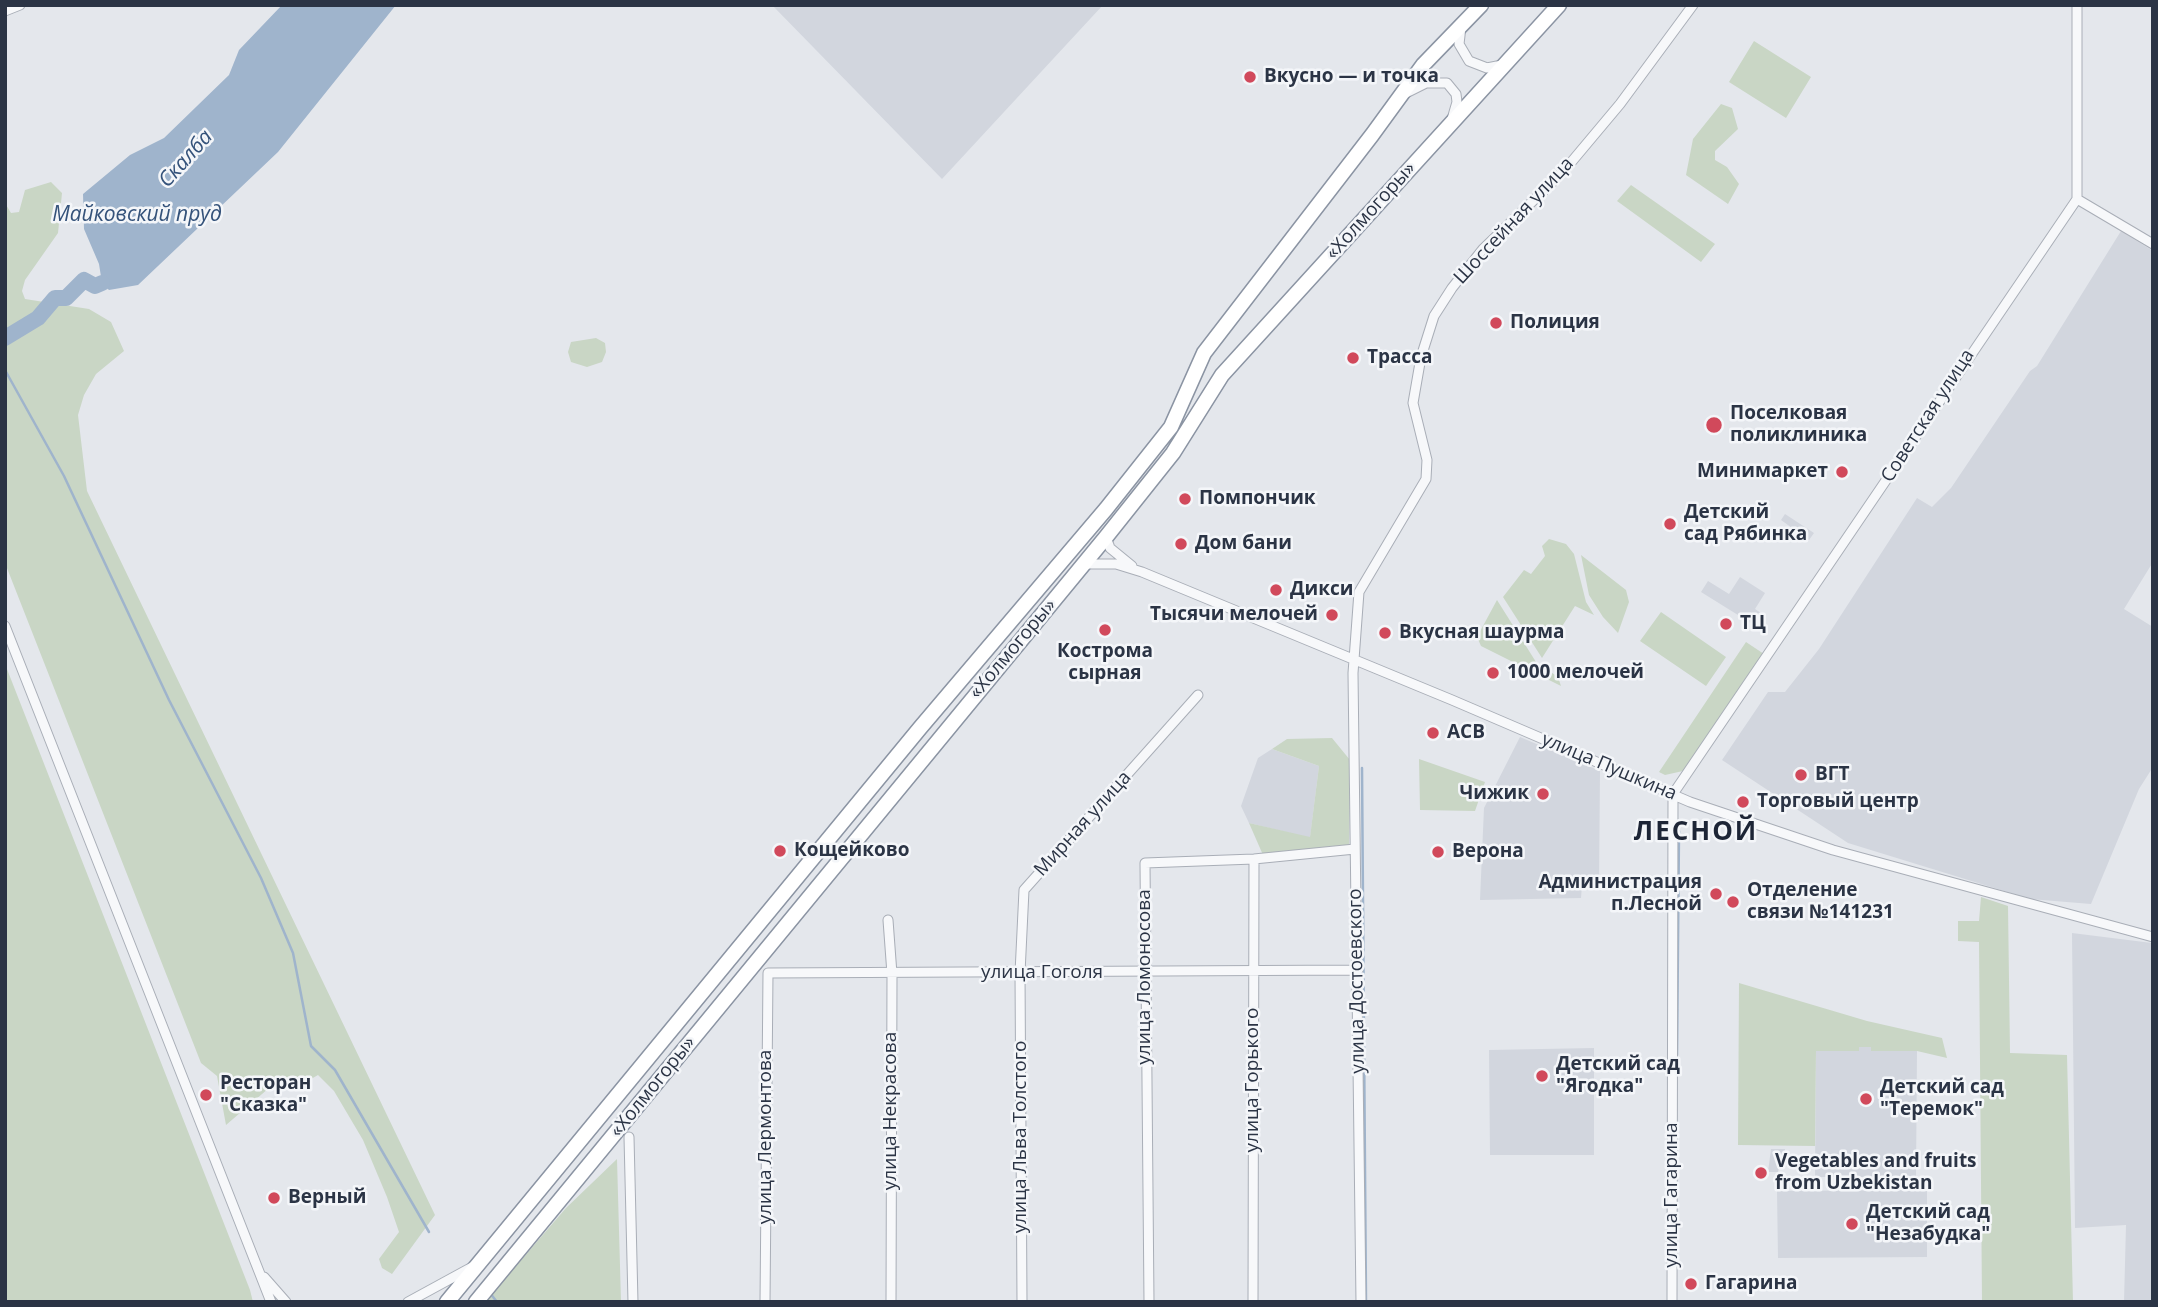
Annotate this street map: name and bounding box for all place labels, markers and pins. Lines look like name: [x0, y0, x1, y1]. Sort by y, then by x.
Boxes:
place label: Вкусно — и точка: [1264, 66, 1439, 88]
marker: Вкусно — и точка: [1242, 69, 1258, 85]
place label: Полиция: [1510, 312, 1600, 334]
marker: Полиция: [1488, 315, 1504, 331]
place label: Трасса: [1367, 347, 1433, 369]
marker: Трасса: [1345, 350, 1361, 366]
place label: Поселковая поликлиника: [1730, 403, 1867, 447]
marker: Поселковая поликлиника: [1704, 415, 1724, 435]
place label: Минимаркет: [1697, 461, 1828, 483]
marker: Минимаркет: [1834, 464, 1850, 480]
place label: Помпончик: [1199, 488, 1316, 510]
marker: Помпончик: [1177, 491, 1193, 507]
place label: Детский сад Рябинка: [1684, 502, 1807, 546]
marker: Детский сад Рябинка: [1662, 516, 1678, 532]
place label: Дом бани: [1195, 533, 1292, 555]
marker: Дом бани: [1173, 536, 1189, 552]
place label: Дикси: [1290, 579, 1353, 601]
marker: Дикси: [1268, 582, 1284, 598]
place label: Тысячи мелочей: [1150, 604, 1318, 626]
marker: Тысячи мелочей: [1324, 607, 1340, 623]
place label: ТЦ: [1740, 613, 1766, 635]
marker: ТЦ: [1718, 616, 1734, 632]
marker: Кострома сырная: [1097, 622, 1113, 638]
place label: Вкусная шаурма: [1399, 622, 1565, 644]
marker: Вкусная шаурма: [1377, 625, 1393, 641]
place label: Кострома сырная: [1057, 641, 1153, 685]
place label: 1000 мелочей: [1507, 662, 1644, 684]
marker: 1000 мелочей: [1485, 665, 1501, 681]
place label: АСВ: [1447, 722, 1485, 744]
marker: АСВ: [1425, 725, 1441, 741]
place label: ВГТ: [1815, 764, 1849, 786]
marker: ВГТ: [1793, 767, 1809, 783]
place label: Чижик: [1459, 783, 1529, 805]
marker: Чижик: [1535, 786, 1551, 802]
place label: Торговый центр: [1757, 791, 1919, 813]
marker: Торговый центр: [1735, 794, 1751, 810]
place label: Кощейково: [794, 840, 909, 862]
place label: Верона: [1452, 841, 1524, 863]
marker: Кощейково: [772, 843, 788, 859]
marker: Верона: [1430, 844, 1446, 860]
place label: Администрация п.Лесной: [1538, 872, 1702, 916]
place label: Отделение связи №141231: [1747, 880, 1894, 924]
marker: Администрация п.Лесной: [1708, 886, 1724, 902]
marker: Отделение связи №141231: [1725, 894, 1741, 910]
place label: Детский сад "Ягодка": [1556, 1054, 1680, 1098]
marker: Детский сад "Ягодка": [1534, 1068, 1550, 1084]
place label: Ресторан "Сказка": [220, 1073, 311, 1117]
place label: Детский сад "Теремок": [1880, 1077, 2004, 1121]
marker: Ресторан "Сказка": [198, 1087, 214, 1103]
marker: Детский сад "Теремок": [1858, 1091, 1874, 1107]
place label: Vegetables and fruits from Uzbekistan: [1775, 1151, 1977, 1195]
marker: Vegetables and fruits from Uzbekistan: [1753, 1165, 1769, 1181]
place label: Верный: [288, 1187, 366, 1209]
marker: Верный: [266, 1190, 282, 1206]
place label: Детский сад "Незабудка": [1866, 1202, 1990, 1246]
marker: Детский сад "Незабудка": [1844, 1216, 1860, 1232]
place label: Гагарина: [1705, 1273, 1797, 1295]
marker: Гагарина: [1683, 1276, 1699, 1292]

